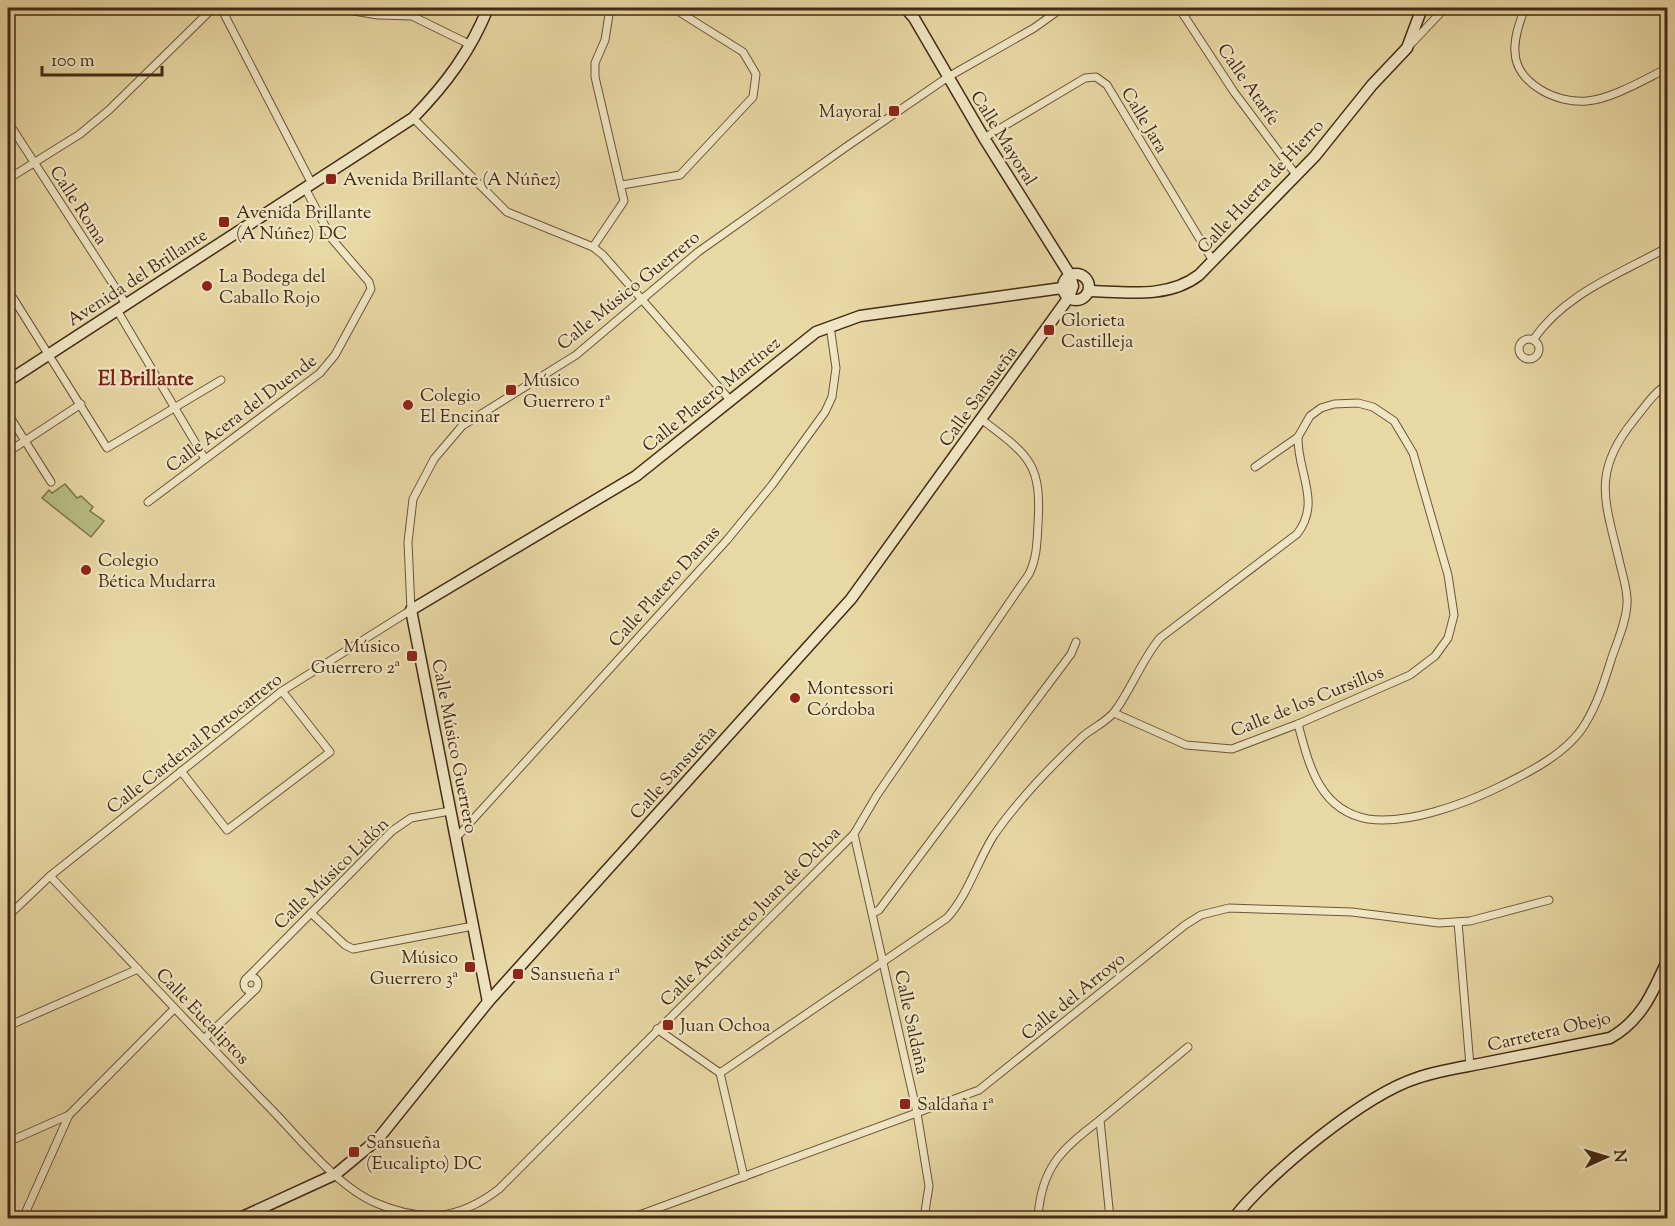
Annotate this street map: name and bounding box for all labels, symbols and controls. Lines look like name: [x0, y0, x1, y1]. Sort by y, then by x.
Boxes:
scale bar: [42, 39, 162, 77]
street label: Calle Atarfe: [1210, 39, 1285, 131]
text: 100 m: [51, 49, 95, 75]
street label: Calle Jara: [1113, 83, 1173, 159]
street label: Calle Mayoral: [963, 86, 1042, 192]
place label: Mayoral: [819, 100, 882, 126]
marker: Mayoral: [887, 104, 901, 118]
street label: Calle Huerta de Hierro: [1192, 114, 1331, 261]
street label: Calle Roma: [42, 161, 113, 251]
place label: Avenida Brillante (A Núñez): [343, 168, 561, 194]
marker: Avenida Brillante (A Núñez): [324, 172, 338, 186]
place label: Avenida Brillante (A Núñez) DC: [236, 201, 371, 248]
marker: Avenida Brillante (A Núñez) DC: [217, 215, 231, 229]
street label: Avenida del Brillante: [63, 224, 213, 334]
street label: Calle Músico Guerrero: [552, 226, 706, 357]
place label: La Bodega del Caballo Rojo: [219, 265, 326, 312]
marker: La Bodega del Caballo Rojo: [200, 279, 214, 293]
place label: Glorieta Castilleja: [1061, 309, 1133, 356]
marker: Glorieta Castilleja: [1042, 323, 1056, 337]
street label: Calle Platero Martínez: [638, 331, 787, 460]
street label: Calle Sansueña: [934, 341, 1025, 453]
street label: Calle Acera del Duende: [161, 349, 323, 480]
district label: El Brillante: [98, 366, 194, 395]
place label: Músico Guerrero 1ª: [523, 369, 611, 416]
marker: Músico Guerrero 1ª: [504, 383, 518, 397]
place label: Colegio El Encinar: [420, 384, 500, 431]
marker: Colegio El Encinar: [401, 398, 415, 412]
street label: Calle Platero Damas: [604, 521, 727, 654]
place label: Colegio Bética Mudarra: [98, 549, 216, 596]
marker: Colegio Bética Mudarra: [79, 563, 93, 577]
place label: Músico Guerrero 2ª: [311, 635, 401, 682]
marker: Músico Guerrero 2ª: [405, 649, 419, 663]
street label: Calle Músico Guerrero: [423, 657, 483, 836]
street label: Calle de los Cursillos: [1227, 660, 1388, 745]
street label: Calle Cardenal Portocarrero: [102, 668, 289, 821]
place label: Montessori Córdoba: [807, 677, 894, 724]
marker: Montessori Córdoba: [788, 691, 802, 705]
street label: Calle Sansueña: [625, 720, 724, 826]
street label: Calle Músico Lidón: [269, 812, 396, 936]
street label: Calle Arquitecto Juan de Ochoa: [655, 821, 848, 1014]
place label: Músico Guerrero 3ª: [370, 946, 459, 993]
street label: Calle del Arroyo: [1017, 947, 1132, 1048]
marker: Músico Guerrero 3ª: [463, 960, 477, 974]
street label: Calle Eucaliptos: [149, 963, 254, 1072]
place label: Sansueña 1ª: [530, 963, 620, 989]
marker: Sansueña 1ª: [511, 967, 525, 981]
street label: Calle Saldaña: [886, 968, 934, 1077]
street label: Carretera Obejo: [1485, 1006, 1614, 1060]
place label: Juan Ochoa: [679, 1014, 770, 1040]
marker: Juan Ochoa: [661, 1018, 675, 1032]
place label: Saldaña 1ª: [917, 1093, 994, 1119]
marker: Saldaña 1ª: [898, 1097, 912, 1111]
north arrow: [1576, 1127, 1636, 1187]
place label: Sansueña (Eucalipto) DC: [366, 1131, 482, 1178]
marker: Sansueña (Eucalipto) DC: [347, 1145, 361, 1159]
text: N: [1607, 1149, 1630, 1164]

